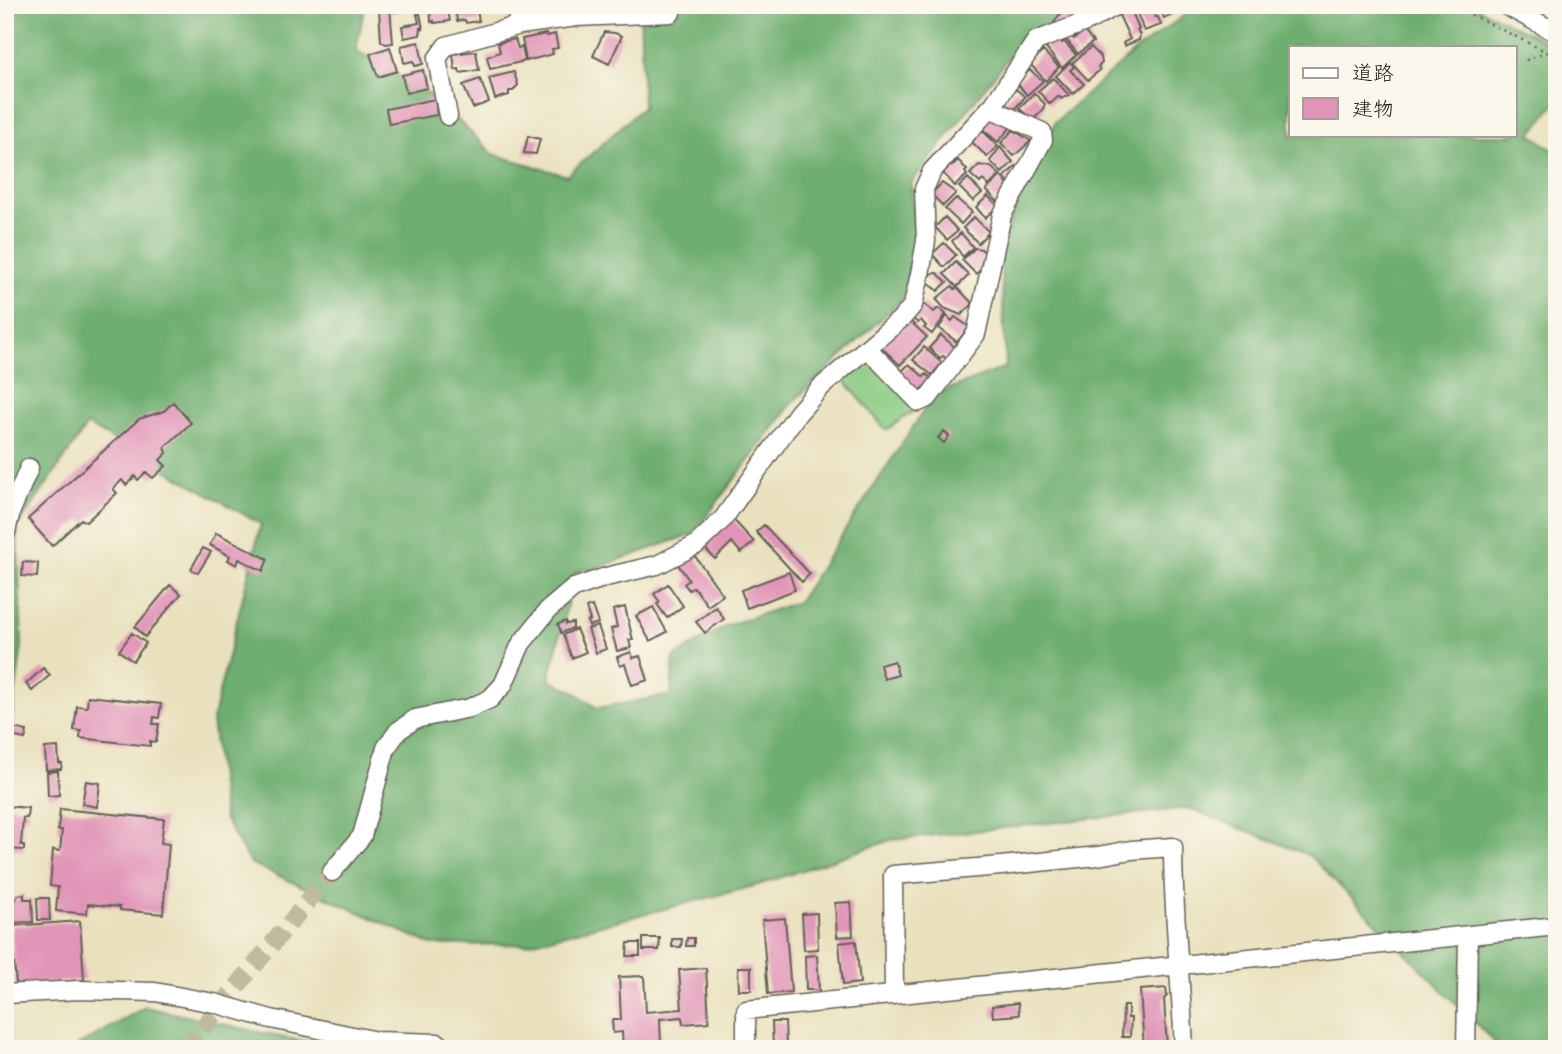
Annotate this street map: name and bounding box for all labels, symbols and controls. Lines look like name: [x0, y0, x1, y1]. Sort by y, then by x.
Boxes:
legend: [1289, 46, 1516, 136]
text: 道路: [1352, 59, 1394, 87]
text: 建物: [1352, 95, 1394, 123]

